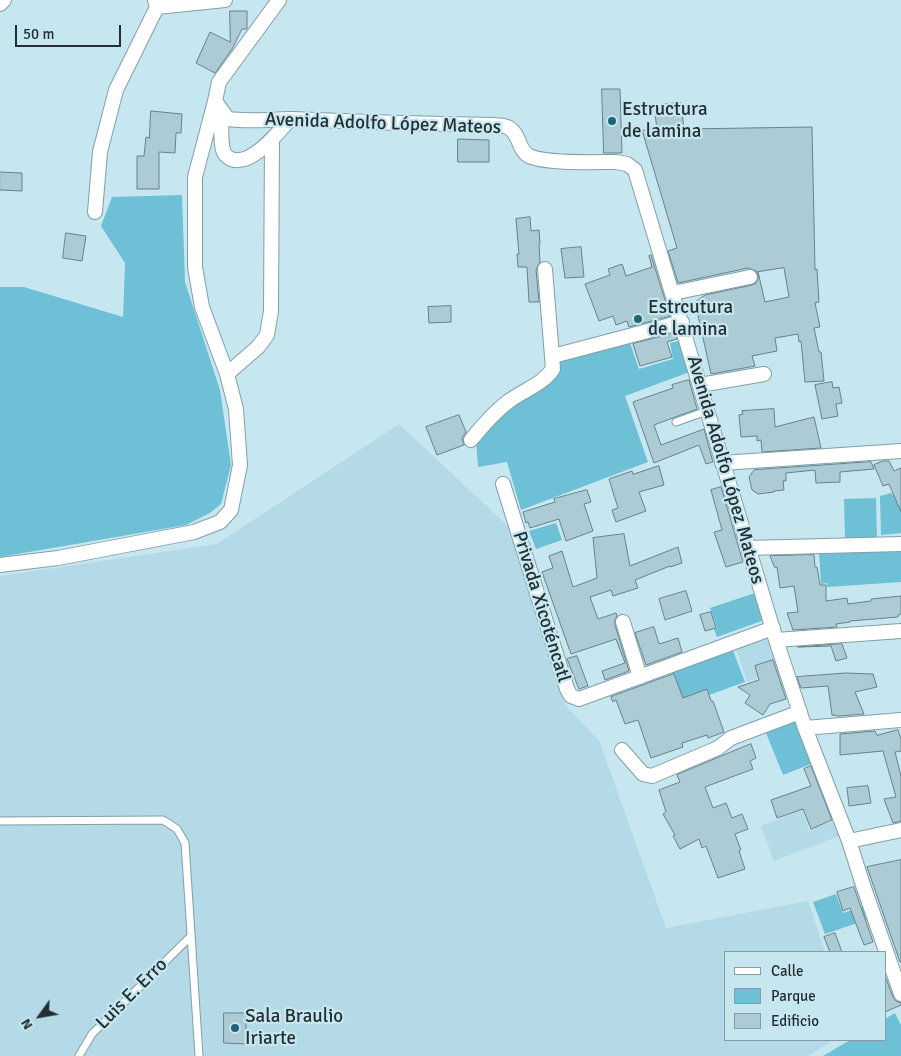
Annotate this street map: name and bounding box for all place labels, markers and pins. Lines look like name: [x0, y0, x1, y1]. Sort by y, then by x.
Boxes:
place label: Estructura de lamina: [622, 99, 708, 143]
marker: Estructura de lamina: [606, 115, 618, 127]
place label: Estrcutura de lamina: [648, 297, 733, 341]
marker: Estrcutura de lamina: [632, 313, 644, 325]
place label: Sala Braulio Iriarte: [245, 1006, 343, 1050]
marker: Sala Braulio Iriarte: [229, 1022, 241, 1034]

